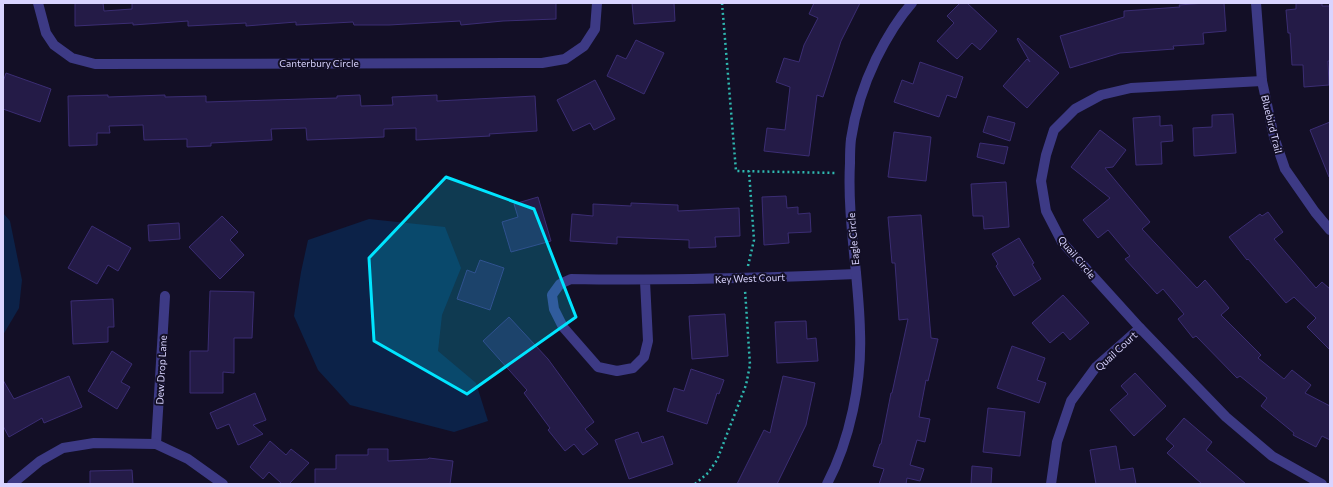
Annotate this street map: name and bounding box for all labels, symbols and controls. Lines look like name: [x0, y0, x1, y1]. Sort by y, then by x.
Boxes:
street label: Canterbury Circle: [279, 57, 359, 69]
street label: Bluebird Trail: [1259, 94, 1285, 154]
street label: Eagle Circle: [845, 212, 861, 266]
street label: Quail Circle: [1056, 233, 1098, 281]
street label: Key West Court: [715, 271, 785, 285]
street label: Quail Court: [1093, 329, 1139, 373]
street label: Dew Drop Lane: [153, 335, 169, 405]

